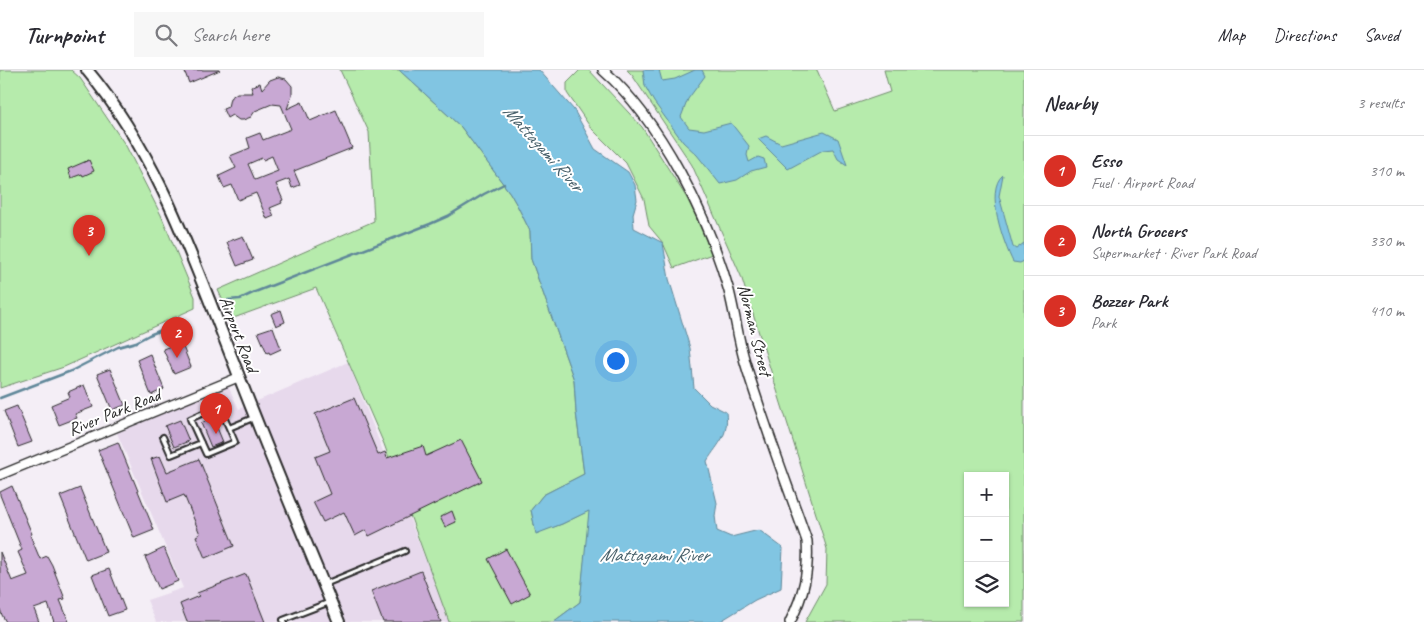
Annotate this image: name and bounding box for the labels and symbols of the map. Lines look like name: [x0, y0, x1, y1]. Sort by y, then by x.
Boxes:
water label: Mattagami River: [498, 100, 590, 199]
pin: 3: [73, 215, 105, 256]
street label: Norman Street: [733, 282, 778, 381]
street label: Airport Road: [214, 293, 265, 378]
pin: 2: [161, 317, 193, 358]
your location: [603, 348, 629, 374]
street label: River Park Road: [65, 382, 166, 440]
pin: 1: [200, 393, 232, 434]
water label: Mattagami River: [600, 543, 711, 567]

